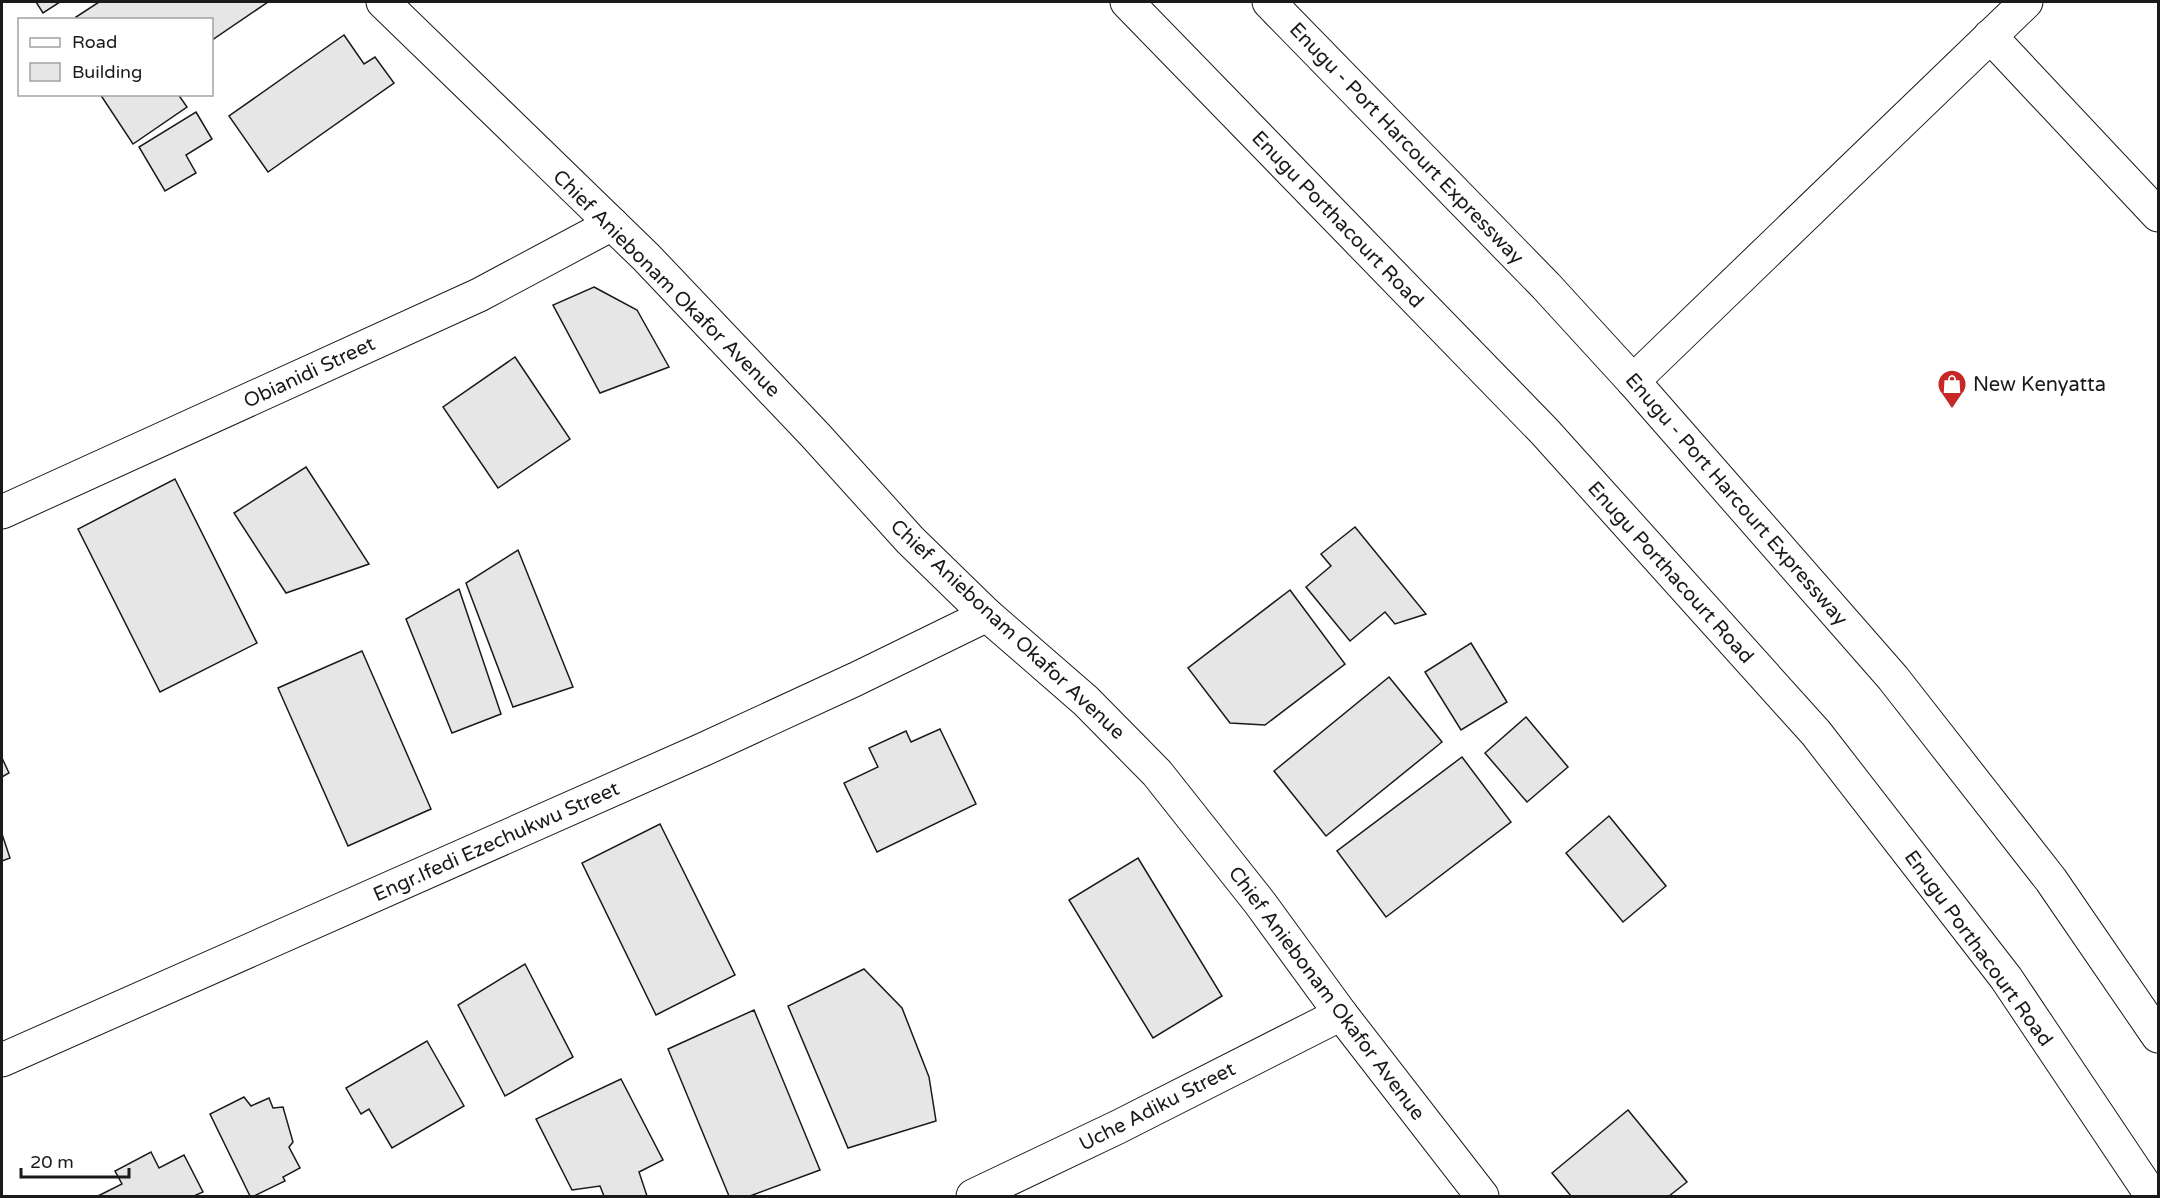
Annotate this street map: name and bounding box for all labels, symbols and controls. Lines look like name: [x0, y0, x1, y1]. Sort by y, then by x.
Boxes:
legend: [18, 18, 213, 96]
street label: Enugu - Port Harcourt Expressway: [1284, 18, 1529, 270]
text: Road: [72, 31, 117, 53]
text: Building: [72, 61, 142, 83]
street label: Enugu Porthacourt Road: [1246, 126, 1428, 313]
street label: Chief Aniebonam Okafor Avenue: [548, 165, 785, 402]
street label: Obianidi Street: [240, 332, 379, 414]
street label: Enugu - Port Harcourt Expressway: [1620, 368, 1853, 631]
shop icon: New Kenyatta: [1936, 368, 1968, 410]
place label: New Kenyatta: [1973, 373, 2106, 397]
street label: Enugu Porthacourt Road: [1582, 477, 1758, 669]
street label: Chief Aniebonam Okafor Avenue: [885, 515, 1129, 745]
street label: Engr.Ifedi Ezechukwu Street: [370, 777, 623, 907]
street label: Enugu Porthacourt Road: [1899, 846, 2057, 1051]
street label: Chief Aniebonam Okafor Avenue: [1223, 862, 1430, 1125]
street label: Uche Adiku Street: [1075, 1057, 1240, 1157]
scale bar: [21, 1141, 129, 1179]
text: 20 m: [30, 1151, 74, 1173]

